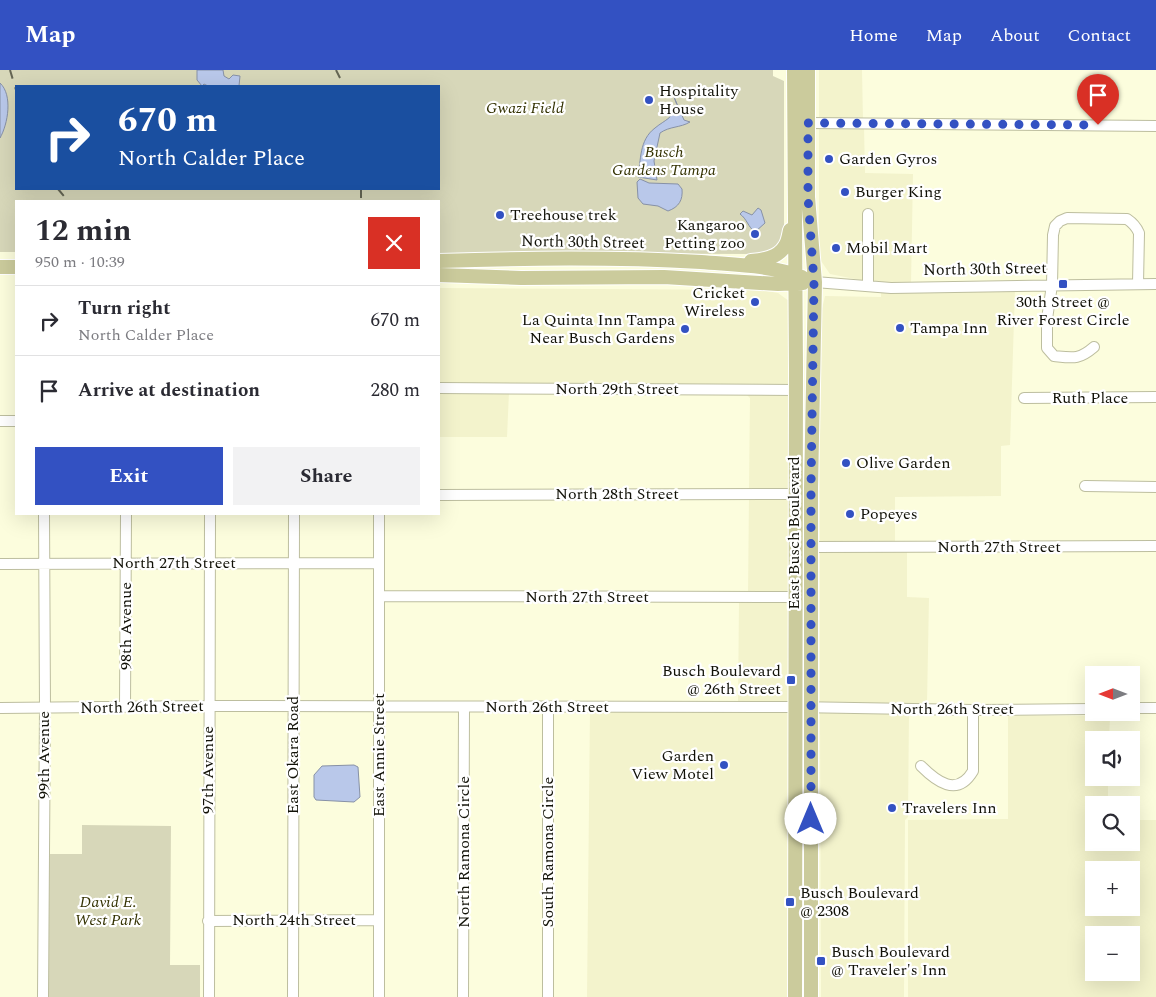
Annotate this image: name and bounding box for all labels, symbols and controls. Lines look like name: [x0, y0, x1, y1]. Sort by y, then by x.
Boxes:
text: Map: [25, 17, 75, 53]
text: Home: [849, 22, 898, 49]
text: Map: [926, 22, 962, 49]
text: About: [990, 22, 1040, 49]
text: Contact: [1068, 22, 1131, 49]
pin: [1077, 74, 1119, 125]
place label: Hospitality House: [659, 79, 739, 121]
icon: arrive: [1084, 81, 1112, 109]
text: 670 m: [118, 94, 217, 147]
marker: Hospitality House: [643, 94, 655, 106]
park label: Gwazi Field: [486, 96, 564, 120]
icon: right: [35, 105, 100, 170]
park label: Busch Gardens Tampa: [612, 140, 716, 182]
text: North Calder Place: [118, 142, 305, 175]
place label: Garden Gyros: [839, 147, 937, 171]
marker: Garden Gyros: [823, 153, 835, 165]
place label: Burger King: [855, 180, 942, 204]
marker: Burger King: [839, 186, 851, 198]
place label: Treehouse trek: [510, 203, 617, 227]
text: 12 min: [35, 208, 132, 254]
marker: Treehouse trek: [494, 209, 506, 221]
place label: Kangaroo Petting zoo: [664, 213, 745, 255]
button: close: [368, 217, 420, 269]
marker: Kangaroo Petting zoo: [749, 228, 761, 240]
street label: North 30th Street: [521, 229, 645, 255]
place label: Mobil Mart: [846, 236, 928, 260]
marker: Mobil Mart: [830, 242, 842, 254]
text: 950 m · 10:39: [35, 250, 125, 274]
street label: North 30th Street: [923, 256, 1047, 282]
marker: 30th Street @ River Forest Circle: [1057, 278, 1069, 290]
place label: Cricket Wireless: [684, 281, 745, 323]
place label: 30th Street @ River Forest Circle: [997, 290, 1129, 332]
text: Turn right: [78, 294, 171, 323]
marker: Cricket Wireless: [749, 296, 761, 308]
text: 670 m: [370, 306, 420, 335]
icon: right: [35, 307, 63, 335]
place label: La Quinta Inn Tampa Near Busch Gardens: [522, 308, 675, 350]
place label: Tampa Inn: [910, 316, 988, 340]
marker: Tampa Inn: [894, 322, 906, 334]
text: North Calder Place: [78, 323, 214, 347]
marker: La Quinta Inn Tampa Near Busch Gardens: [679, 323, 691, 335]
text: Arrive at destination: [78, 376, 260, 405]
text: 280 m: [370, 376, 420, 405]
icon: arrive: [35, 377, 63, 405]
street label: North 29th Street: [555, 377, 679, 401]
street label: Ruth Place: [1052, 386, 1128, 410]
button: Exit: [35, 447, 223, 505]
button: Share: [233, 447, 420, 505]
place label: Olive Garden: [856, 451, 951, 475]
street label: East Busch Boulevard: [782, 456, 806, 610]
marker: Olive Garden: [840, 457, 852, 469]
street label: North 28th Street: [555, 482, 679, 506]
place label: Popeyes: [860, 502, 918, 526]
marker: Popeyes: [844, 508, 856, 520]
street label: North 27th Street: [937, 535, 1061, 559]
street label: North 27th Street: [112, 551, 236, 575]
street label: 98th Avenue: [114, 582, 138, 670]
street label: North 27th Street: [525, 585, 649, 609]
place label: Busch Boulevard @ 26th Street: [662, 659, 781, 701]
north arrow: [1085, 666, 1140, 721]
map controls: [1085, 666, 1140, 981]
marker: Busch Boulevard @ 26th Street: [785, 674, 797, 686]
street label: East Annie Street: [367, 693, 391, 817]
street label: North 26th Street: [80, 694, 204, 720]
street label: North 26th Street: [485, 695, 609, 719]
street label: East Okara Road: [281, 696, 305, 814]
street label: North 26th Street: [890, 697, 1014, 721]
street label: 99th Avenue: [32, 711, 56, 799]
street label: 97th Avenue: [196, 726, 220, 814]
button: sound: [1085, 731, 1140, 786]
place label: Garden View Motel: [631, 744, 714, 786]
marker: Garden View Motel: [718, 759, 730, 771]
street label: North Ramona Circle: [452, 776, 476, 928]
street label: South Ramona Circle: [536, 777, 560, 927]
position arrow: [784, 792, 836, 844]
place label: Travelers Inn: [902, 796, 997, 820]
button: search: [1085, 796, 1140, 851]
marker: Travelers Inn: [886, 802, 898, 814]
button: +: [1085, 861, 1140, 916]
place label: Busch Boulevard @ 2308: [800, 881, 919, 923]
park label: David E. West Park: [75, 890, 142, 932]
marker: Busch Boulevard @ 2308: [784, 896, 796, 908]
street label: North 24th Street: [232, 908, 356, 932]
button: −: [1085, 926, 1140, 981]
place label: Busch Boulevard @ Traveler's Inn: [831, 940, 950, 982]
marker: Busch Boulevard @ Traveler's Inn: [815, 955, 827, 967]

